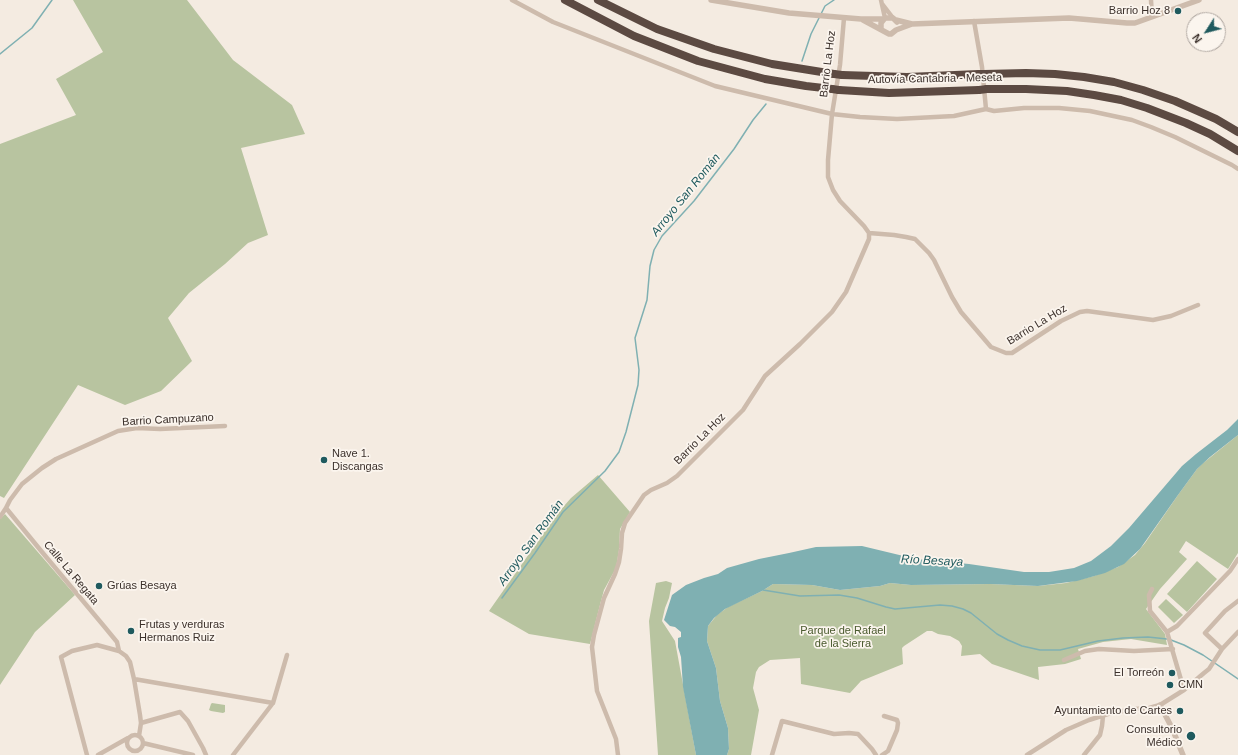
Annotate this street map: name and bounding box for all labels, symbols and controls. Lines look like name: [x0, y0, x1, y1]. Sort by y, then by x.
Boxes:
place label: Barrio Hoz 8: [1109, 4, 1170, 18]
marker: Barrio Hoz 8: [1173, 6, 1183, 16]
north arrow: [1186, 12, 1226, 52]
street label: Barrio La Hoz: [817, 30, 839, 98]
text: N: [1190, 32, 1204, 45]
street label: Autovía Cantabria - Meseta: [868, 71, 1002, 87]
water label: Arroyo San Román: [648, 151, 724, 239]
street label: Barrio La Hoz: [1005, 302, 1069, 348]
street label: Barrio Campuzano: [122, 411, 214, 429]
street label: Barrio La Hoz: [672, 411, 728, 467]
place label: Nave 1. Discangas: [332, 447, 383, 473]
marker: Nave 1. Discangas: [319, 455, 329, 465]
water label: Arroyo San Román: [495, 497, 567, 589]
street label: Calle La Regata: [41, 539, 101, 607]
water label: Río Besaya: [901, 552, 963, 570]
place label: Grúas Besaya: [107, 579, 177, 593]
marker: Grúas Besaya: [94, 581, 104, 591]
place label: Frutas y verduras Hermanos Ruiz: [139, 618, 225, 644]
park label: Parque de Rafael de la Sierra: [800, 624, 886, 650]
marker: Frutas y verduras Hermanos Ruiz: [126, 626, 136, 636]
place label: El Torreón: [1114, 666, 1164, 680]
marker: El Torreón: [1167, 668, 1177, 678]
place label: CMN: [1178, 678, 1203, 692]
marker: CMN: [1165, 680, 1175, 690]
place label: Ayuntamiento de Cartes: [1054, 704, 1172, 718]
marker: Ayuntamiento de Cartes: [1175, 706, 1185, 716]
place label: Consultorio Médico: [1126, 723, 1182, 749]
marker: Consultorio Médico: [1185, 730, 1197, 742]

